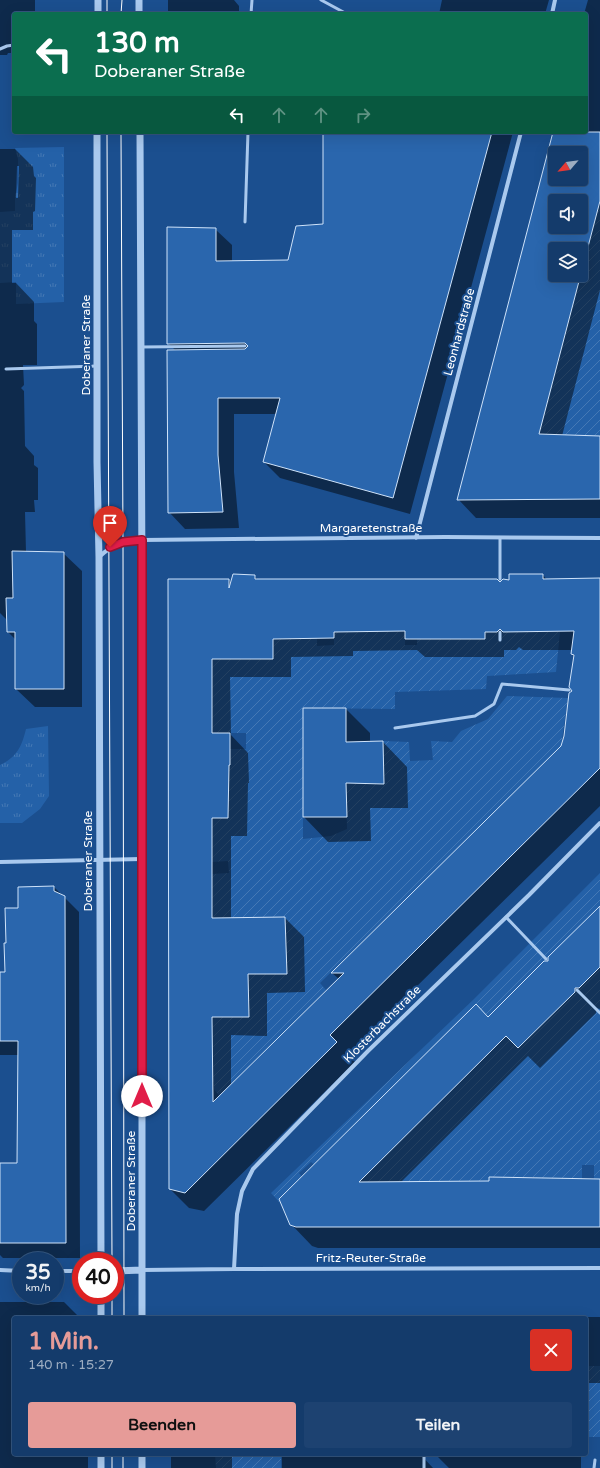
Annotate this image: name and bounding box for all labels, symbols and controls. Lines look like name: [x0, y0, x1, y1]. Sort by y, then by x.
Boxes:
text: 130 m: [94, 26, 180, 60]
icon: left: [28, 28, 80, 80]
text: Doberaner Straße: [94, 60, 245, 82]
icon: left: [226, 104, 248, 126]
icon: ahead: [268, 104, 290, 126]
icon: ahead: [310, 104, 332, 126]
icon: right: [352, 104, 374, 126]
north arrow: [548, 146, 588, 186]
map controls: [548, 146, 588, 282]
button: sound: [548, 194, 588, 234]
button: layers: [548, 242, 588, 282]
street label: Leonhardstraße: [441, 286, 477, 377]
street label: Doberaner Straße: [79, 294, 93, 395]
pin: [93, 506, 127, 547]
icon: arrive: [99, 512, 121, 534]
street label: Margaretenstraße: [320, 521, 423, 535]
street label: Doberaner Straße: [81, 810, 95, 911]
street label: Klosterbachstraße: [340, 982, 424, 1066]
position arrow: [121, 1075, 163, 1117]
street label: Doberaner Straße: [124, 1130, 138, 1231]
street label: Fritz-Reuter-Straße: [316, 1251, 426, 1265]
speed limit sign: 40: [72, 1252, 124, 1304]
text: 35: [25, 1261, 51, 1285]
text: km/h: [25, 1282, 51, 1294]
text: 1 Min.: [28, 1327, 99, 1356]
button: close: [530, 1329, 572, 1371]
text: 140 m · 15:27: [28, 1357, 114, 1373]
button: Beenden: [28, 1402, 296, 1448]
button: Teilen: [304, 1402, 572, 1448]

